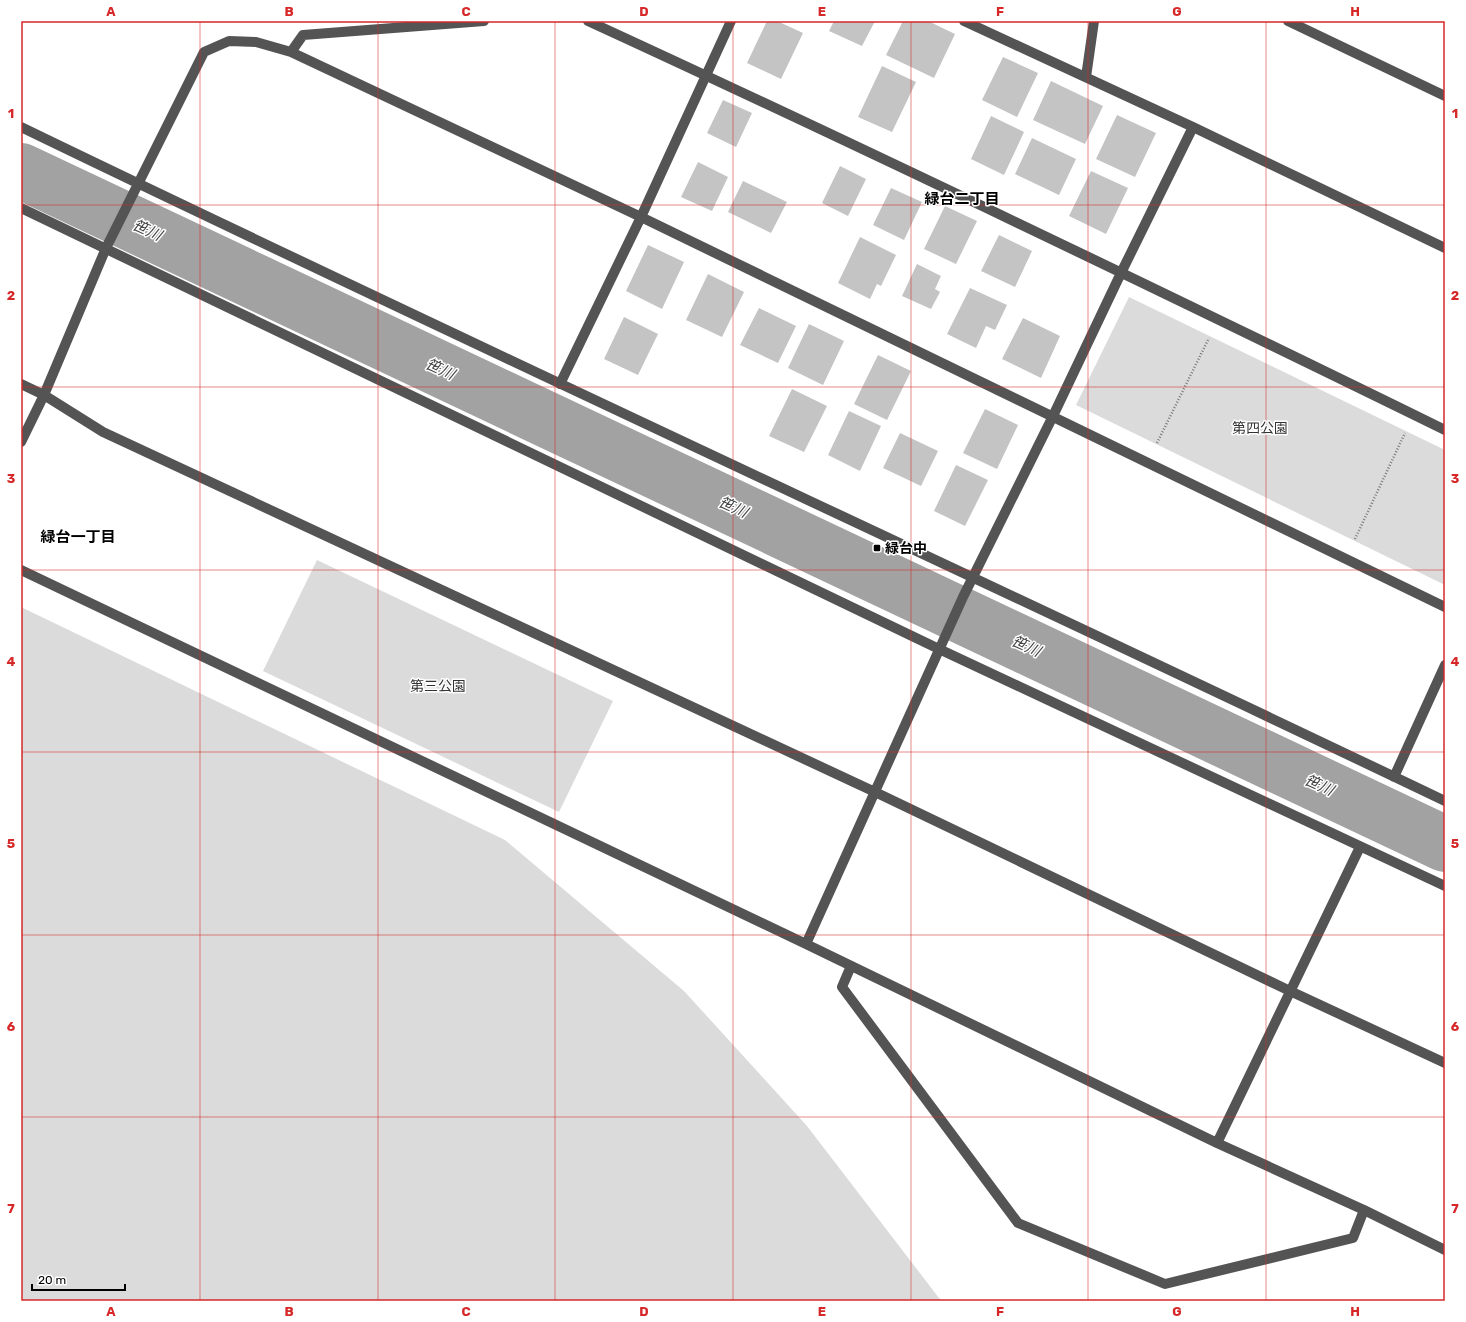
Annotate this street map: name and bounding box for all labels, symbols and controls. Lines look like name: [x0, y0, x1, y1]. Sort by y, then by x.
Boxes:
text: A: [106, 4, 116, 19]
text: B: [284, 4, 294, 19]
text: C: [461, 4, 471, 19]
text: D: [639, 4, 649, 19]
text: E: [818, 4, 826, 19]
text: F: [996, 4, 1004, 19]
text: G: [1172, 4, 1182, 19]
text: H: [1350, 4, 1360, 19]
text: 1: [8, 106, 14, 121]
text: 1: [1452, 106, 1458, 121]
district label: 緑台二丁目: [924, 190, 1000, 208]
water label: 笹川: [130, 216, 166, 245]
text: 2: [7, 288, 15, 303]
text: 2: [1451, 288, 1459, 303]
water label: 笹川: [423, 355, 459, 384]
park label: 第四公園: [1232, 420, 1288, 437]
text: 3: [7, 471, 16, 486]
text: 3: [1451, 471, 1460, 486]
water label: 笹川: [716, 493, 752, 522]
district label: 緑台一丁目: [40, 528, 116, 546]
place label: 緑台中: [885, 540, 927, 557]
marker: 緑台中: [872, 543, 882, 553]
water label: 笹川: [1009, 632, 1045, 661]
text: 4: [7, 654, 16, 669]
text: 4: [1451, 654, 1460, 669]
park label: 第三公園: [410, 678, 466, 695]
water label: 笹川: [1302, 771, 1338, 800]
text: 5: [7, 836, 15, 851]
text: 5: [1451, 836, 1459, 851]
text: 6: [7, 1019, 16, 1034]
text: 6: [1451, 1019, 1460, 1034]
text: 7: [7, 1201, 15, 1216]
text: 7: [1451, 1201, 1459, 1216]
scale bar: [32, 1266, 125, 1292]
text: 20 m: [38, 1273, 66, 1287]
text: A: [106, 1304, 116, 1319]
text: B: [284, 1304, 294, 1319]
text: C: [461, 1304, 471, 1319]
text: D: [639, 1304, 649, 1319]
text: E: [818, 1304, 826, 1319]
text: F: [996, 1304, 1004, 1319]
text: G: [1172, 1304, 1182, 1319]
text: H: [1350, 1304, 1360, 1319]

